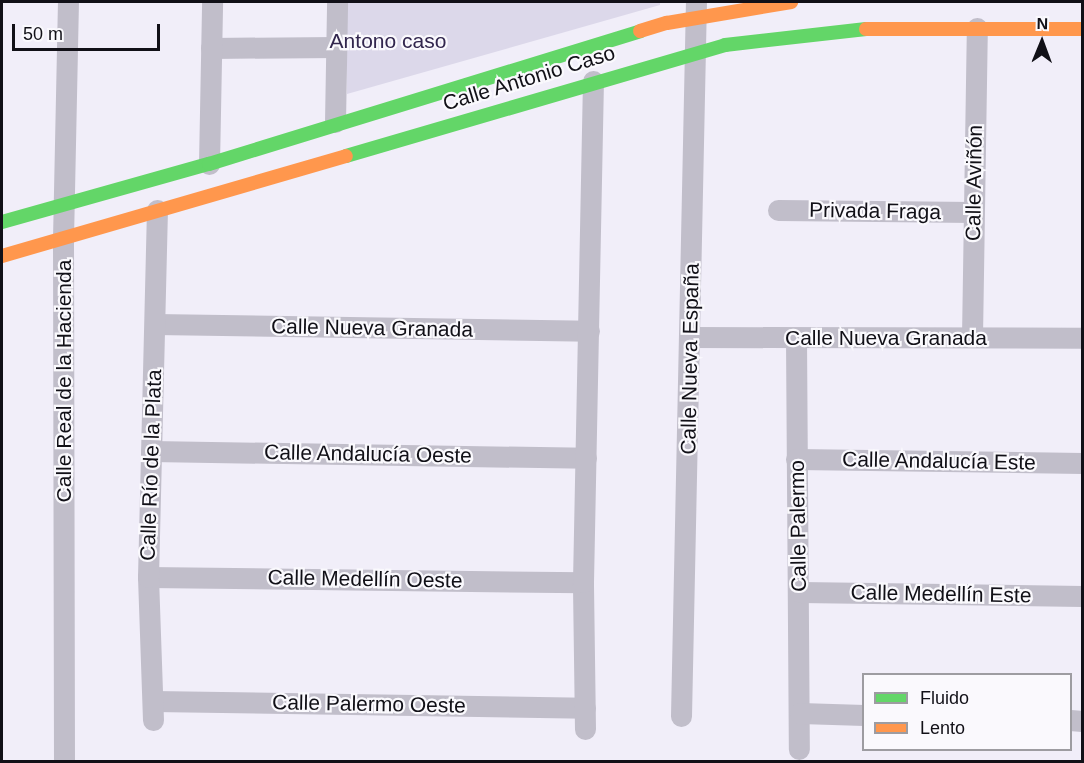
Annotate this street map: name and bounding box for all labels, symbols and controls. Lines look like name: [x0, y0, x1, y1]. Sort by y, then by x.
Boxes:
scale bar: [15, 12, 164, 50]
north arrow: [1012, 12, 1072, 72]
text: N: [1036, 15, 1048, 32]
text: 50 m: [23, 24, 63, 44]
park label: Antono caso: [330, 28, 446, 54]
street label: Calle Antonio Caso: [439, 40, 619, 116]
street label: Calle Aviñón: [960, 124, 988, 242]
street label: Privada Fraga: [809, 197, 941, 225]
street label: Calle Real de la Hacienda: [51, 260, 77, 502]
street label: Calle Nueva España: [676, 263, 704, 455]
street label: Calle Nueva Granada: [271, 314, 473, 342]
street label: Calle Nueva Granada: [785, 325, 987, 351]
street label: Calle Río de la Plata: [135, 369, 167, 561]
street label: Calle Andalucía Oeste: [263, 440, 473, 468]
street label: Calle Andalucía Este: [841, 447, 1037, 475]
street label: Calle Palermo: [784, 460, 812, 592]
street label: Calle Medellín Oeste: [267, 565, 463, 593]
street label: Calle Medellín Este: [850, 580, 1032, 608]
legend: [862, 673, 1072, 751]
text: Fluido: [920, 688, 969, 708]
street label: Calle Palermo Oeste: [272, 690, 466, 718]
text: Lento: [920, 718, 965, 738]

